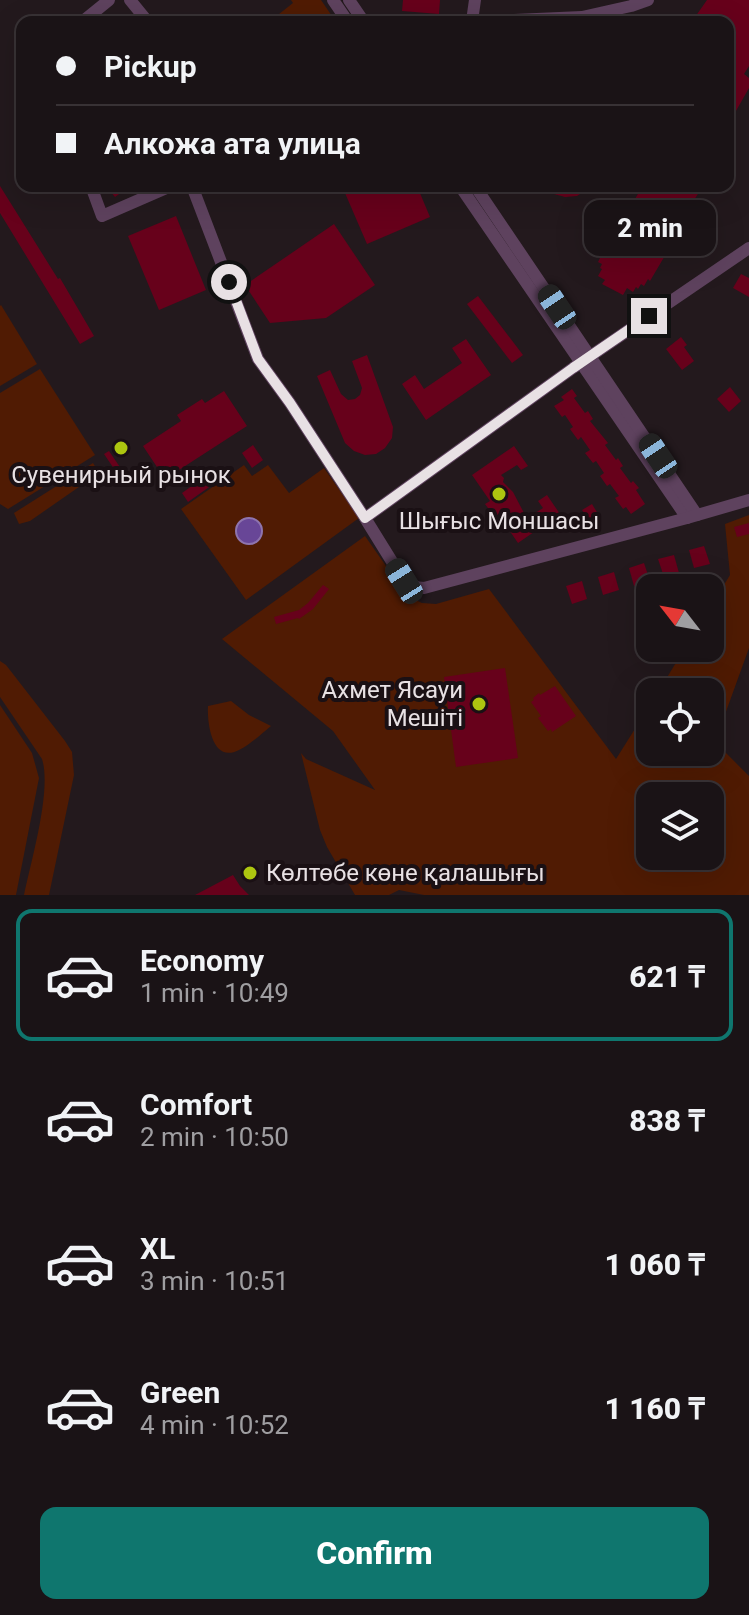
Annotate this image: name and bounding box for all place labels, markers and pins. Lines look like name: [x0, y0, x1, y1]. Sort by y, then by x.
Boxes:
marker: Сувенирный рынок: [112, 439, 130, 457]
place label: Сувенирный рынок: [11, 461, 231, 489]
marker: Шығыс Моншасы: [490, 485, 508, 503]
place label: Шығыс Моншасы: [399, 507, 599, 535]
place label: Ахмет Ясауи Мешіті: [322, 676, 463, 732]
marker: Ахмет Ясауи Мешіті: [470, 695, 488, 713]
place label: Көлтөбе көне қалашығы: [266, 859, 545, 887]
marker: Көлтөбе көне қалашығы: [241, 864, 259, 882]

